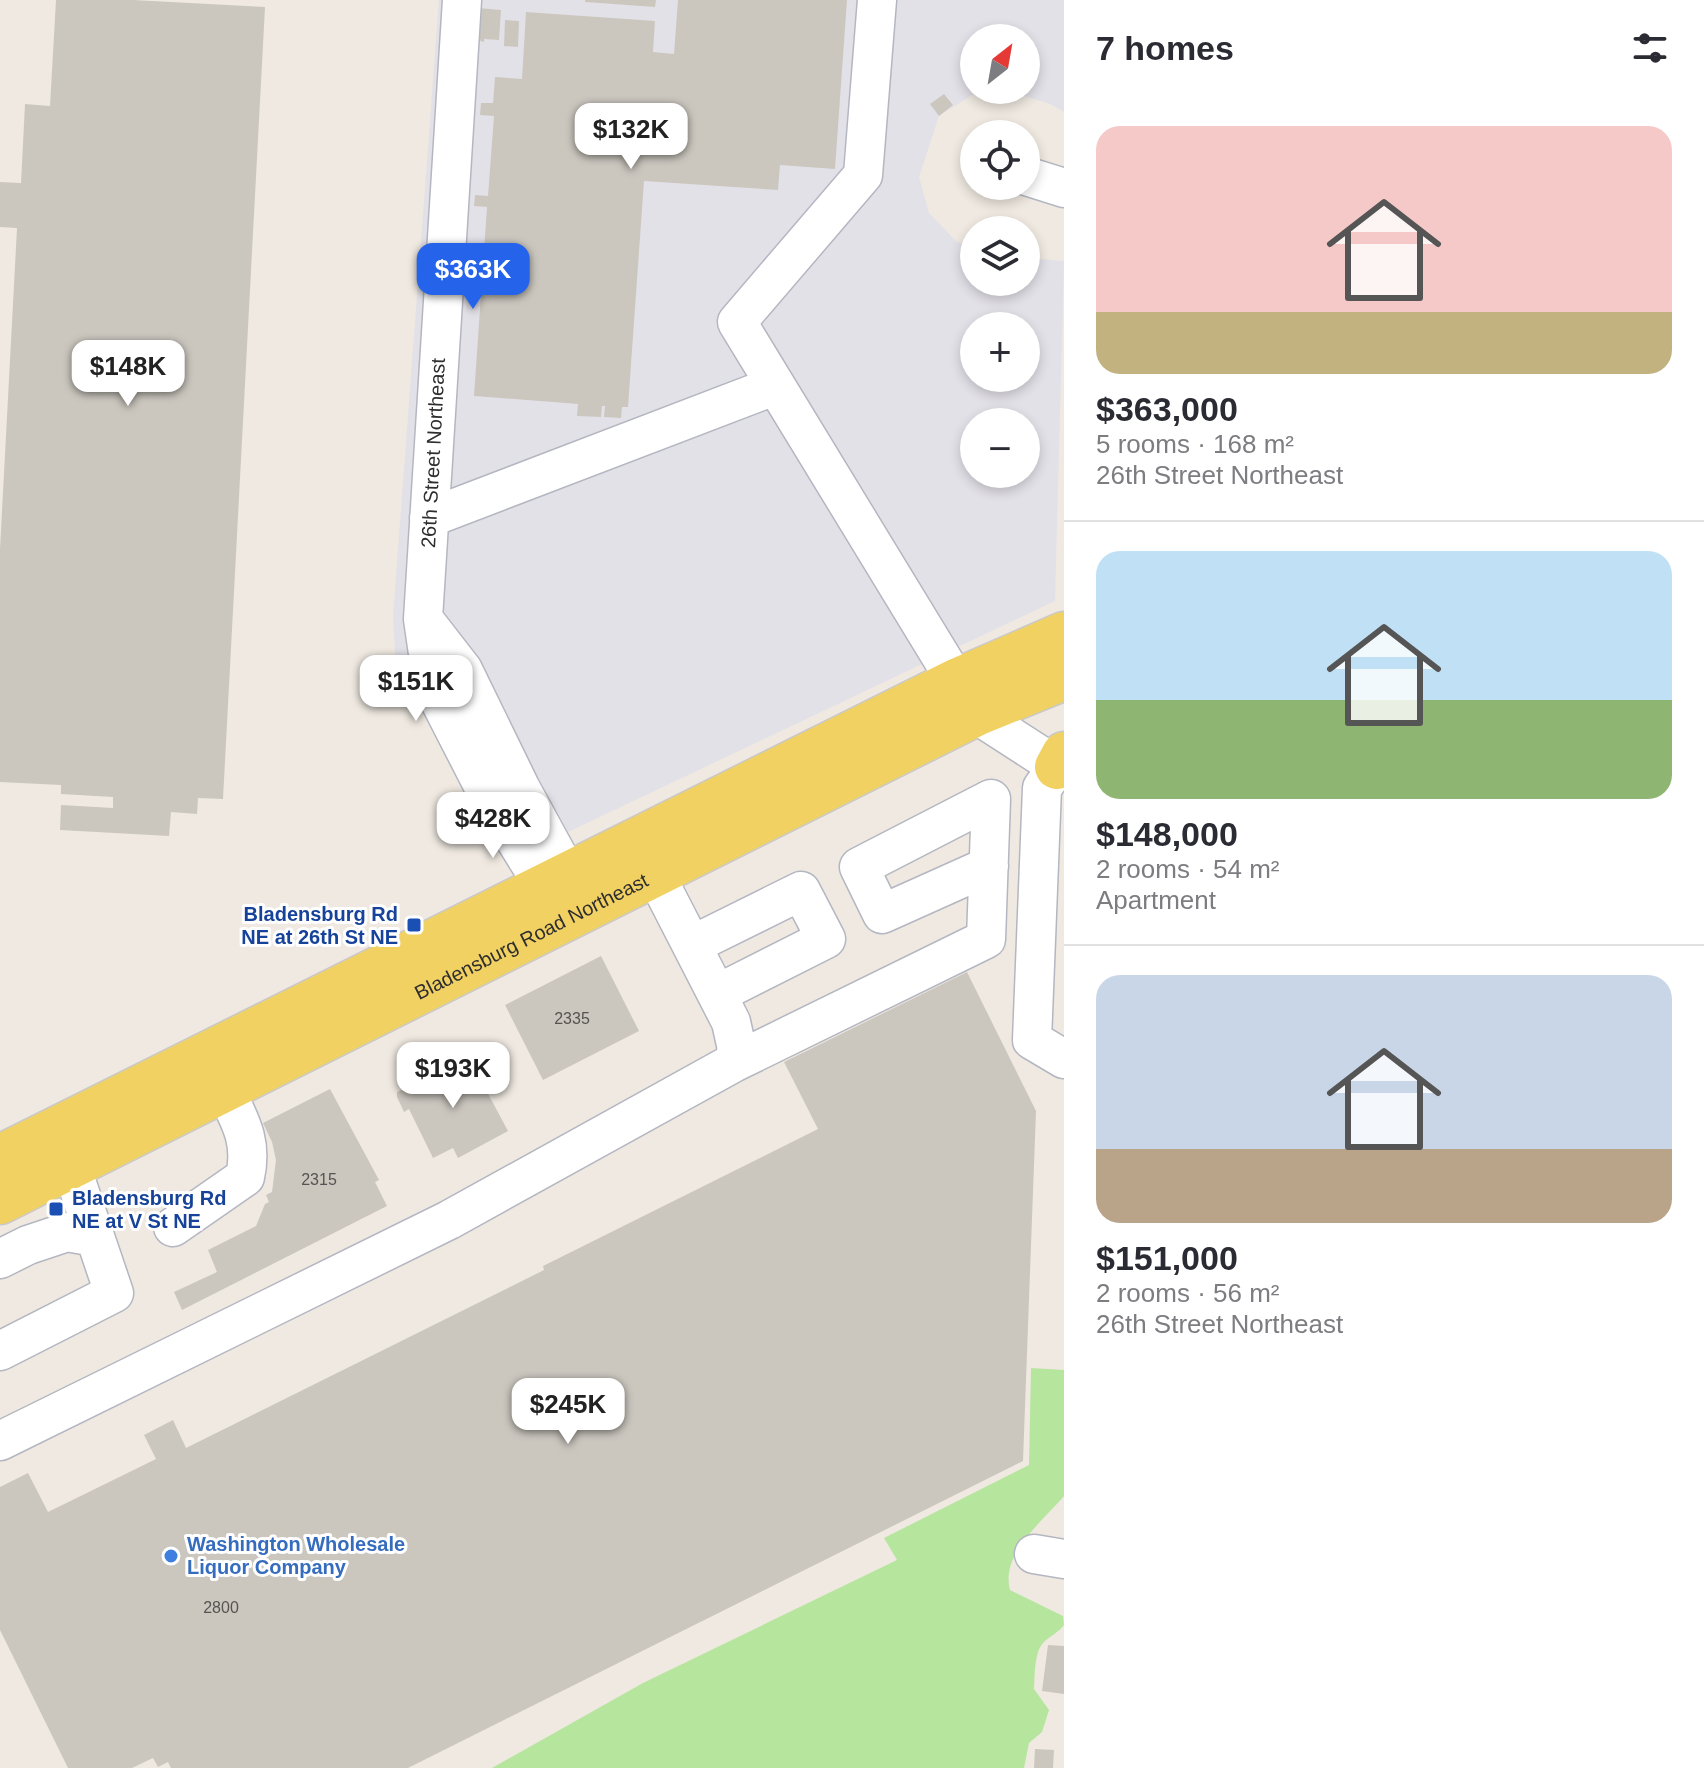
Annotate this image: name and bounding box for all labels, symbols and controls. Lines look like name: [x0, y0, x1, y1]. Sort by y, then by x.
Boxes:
north arrow: [960, 24, 1040, 104]
map controls: [960, 24, 1040, 488]
icon: filters: [1628, 26, 1672, 70]
text: 7 homes: [1096, 29, 1234, 67]
pin: $132K: [575, 103, 687, 171]
text: $132K: [593, 114, 669, 144]
button: locate: [960, 120, 1040, 200]
icon: home: [1312, 178, 1456, 322]
button: layers: [960, 216, 1040, 296]
pin: $363K: [417, 243, 529, 311]
text: $363K: [435, 254, 511, 284]
button: +: [960, 312, 1040, 392]
pin: $148K: [72, 340, 184, 408]
text: $148K: [90, 351, 166, 381]
street label: 26th Street Northeast: [417, 357, 449, 549]
text: $363,000: [1096, 390, 1238, 428]
button: −: [960, 408, 1040, 488]
text: 5 rooms · 168 m²: [1096, 429, 1294, 459]
text: 26th Street Northeast: [1096, 460, 1343, 490]
icon: home: [1312, 603, 1456, 747]
pin: $151K: [360, 655, 472, 723]
text: $151K: [378, 666, 454, 696]
pin: $428K: [437, 792, 549, 860]
text: $428K: [455, 803, 531, 833]
text: $148,000: [1096, 815, 1238, 853]
text: 2 rooms · 54 m²: [1096, 854, 1280, 884]
street label: Bladensburg Road Northeast: [411, 869, 652, 1004]
text: Apartment: [1096, 885, 1216, 915]
place label: Bladensburg Rd NE at 26th St NE: [241, 903, 398, 948]
marker: Bladensburg Rd NE at 26th St NE: [405, 916, 423, 934]
house number: 2335: [554, 1010, 590, 1027]
icon: home: [1312, 1027, 1456, 1171]
pin: $193K: [397, 1042, 509, 1110]
text: $193K: [415, 1053, 491, 1083]
house number: 2315: [301, 1171, 337, 1188]
place label: Bladensburg Rd NE at V St NE: [72, 1187, 226, 1232]
marker: Bladensburg Rd NE at V St NE: [47, 1200, 65, 1218]
text: $151,000: [1096, 1239, 1238, 1277]
text: 2 rooms · 56 m²: [1096, 1278, 1280, 1308]
text: 26th Street Northeast: [1096, 1309, 1343, 1339]
pin: $245K: [512, 1378, 624, 1446]
text: $245K: [530, 1389, 606, 1419]
place label: Washington Wholesale Liquor Company: [187, 1533, 405, 1578]
marker: Washington Wholesale Liquor Company: [162, 1547, 180, 1565]
house number: 2800: [203, 1599, 239, 1616]

